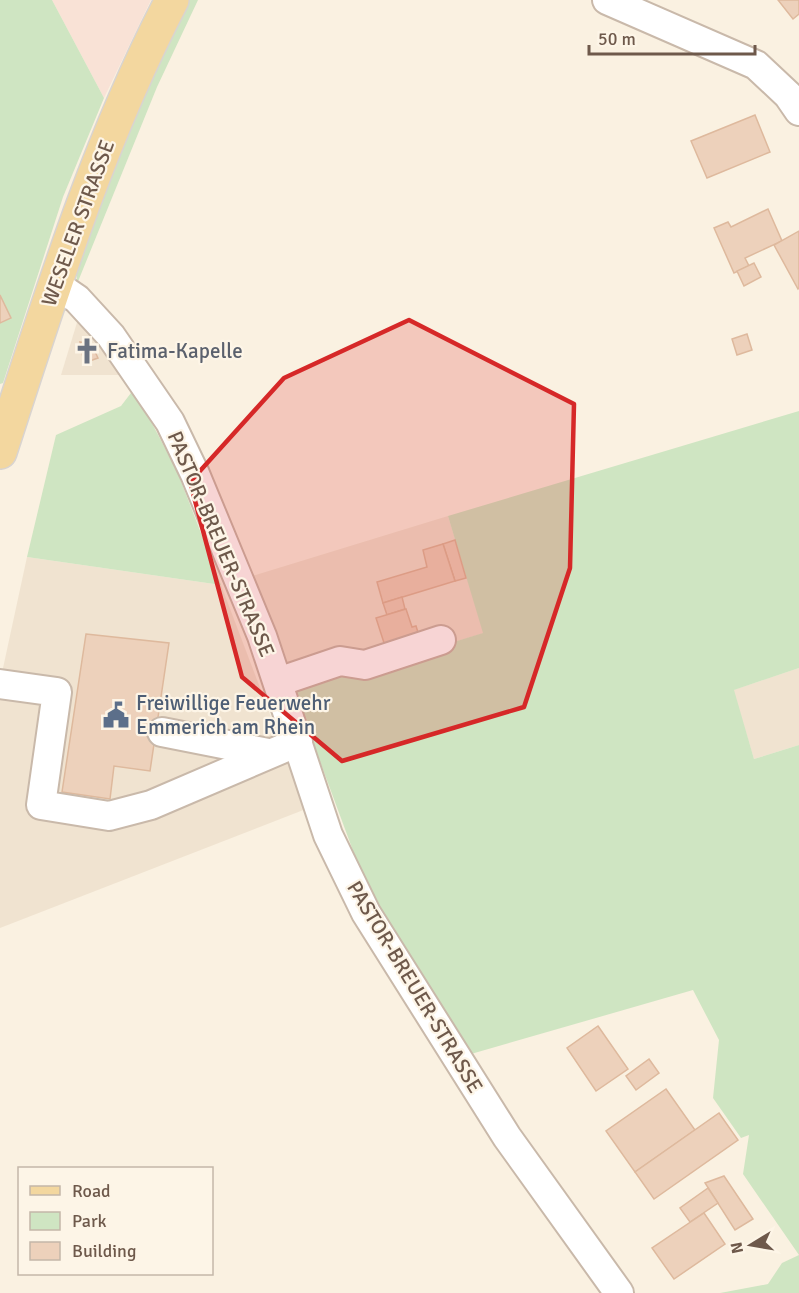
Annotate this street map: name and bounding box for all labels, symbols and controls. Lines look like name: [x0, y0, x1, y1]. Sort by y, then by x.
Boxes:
scale bar: [589, 18, 756, 56]
text: 50 m: [598, 28, 636, 50]
street label: WESELER STRASSE: [36, 136, 120, 310]
church icon: Fatima-Kapelle: [72, 336, 102, 366]
place label: Fatima-Kapelle: [107, 338, 243, 364]
street label: PASTOR-BREUER-STRASSE: [162, 427, 280, 661]
place label: Freiwillige Feuerwehr Emmerich am Rhein: [136, 690, 331, 740]
public building icon: Freiwillige Feuerwehr Emmerich am Rhein: [101, 700, 131, 730]
street label: PASTOR-BREUER-STRASSE: [341, 876, 489, 1098]
legend: [18, 1167, 213, 1275]
text: Road: [72, 1180, 111, 1202]
text: Park: [72, 1210, 107, 1232]
north arrow: [721, 1215, 781, 1275]
text: Building: [72, 1240, 136, 1262]
text: N: [726, 1240, 748, 1255]

